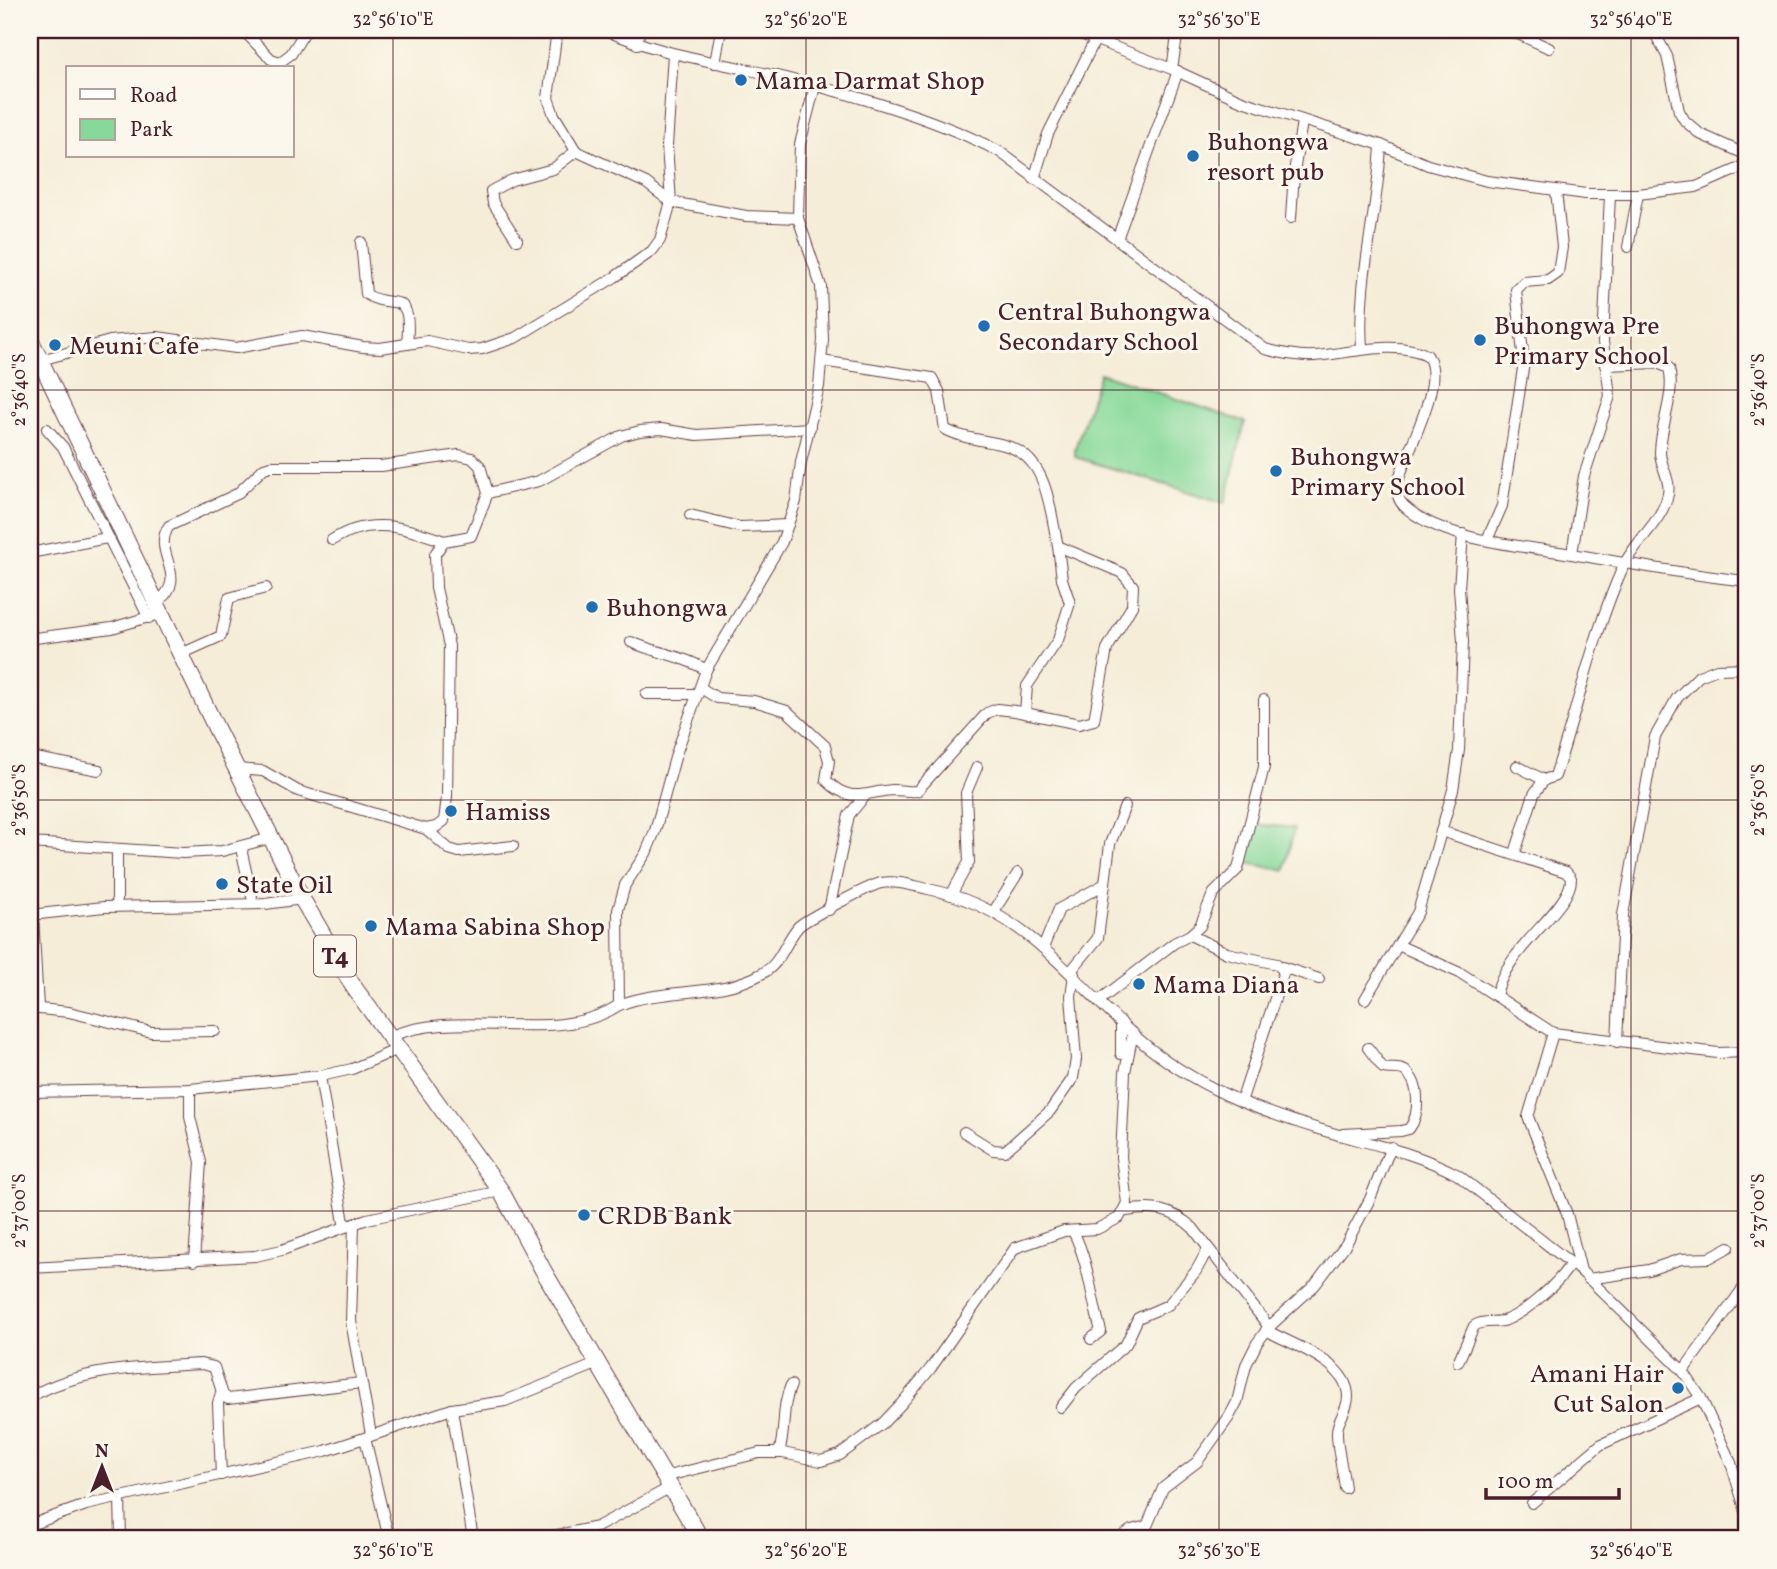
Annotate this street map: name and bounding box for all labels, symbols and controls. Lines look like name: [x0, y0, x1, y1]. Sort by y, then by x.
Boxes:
text: 32°56'10"E: [352, 8, 434, 33]
text: 32°56'20"E: [764, 8, 848, 33]
text: 32°56'30"E: [1178, 8, 1261, 33]
text: 32°56'40"E: [1590, 8, 1673, 33]
place label: Mama Darmat Shop: [755, 64, 985, 100]
legend: [66, 66, 294, 158]
marker: Mama Darmat Shop: [733, 72, 749, 88]
text: Road: [130, 82, 177, 111]
text: Park: [130, 116, 173, 145]
place label: Buhongwa resort pub: [1207, 125, 1329, 191]
marker: Buhongwa resort pub: [1185, 148, 1201, 164]
place label: Central Buhongwa Secondary School: [998, 295, 1211, 361]
place label: Buhongwa Pre Primary School: [1494, 309, 1669, 375]
marker: Central Buhongwa Secondary School: [976, 318, 992, 334]
place label: Meuni Cafe: [69, 329, 199, 365]
marker: Buhongwa Pre Primary School: [1472, 332, 1488, 348]
marker: Meuni Cafe: [47, 337, 63, 353]
text: 2°36'40"S: [8, 353, 33, 427]
text: 2°36'40"S: [1747, 353, 1772, 427]
place label: Buhongwa Primary School: [1290, 440, 1465, 506]
marker: Buhongwa Primary School: [1268, 463, 1284, 479]
place label: Buhongwa: [606, 591, 728, 627]
marker: Buhongwa: [584, 599, 600, 615]
text: 2°36'50"S: [8, 764, 33, 837]
text: 2°36'50"S: [1747, 764, 1772, 837]
place label: Hamiss: [465, 795, 551, 831]
marker: Hamiss: [443, 803, 459, 819]
place label: State Oil: [236, 868, 333, 904]
marker: State Oil: [214, 876, 230, 892]
place label: Mama Sabina Shop: [385, 910, 605, 946]
marker: Mama Sabina Shop: [363, 918, 379, 934]
road number: T4: [314, 936, 356, 976]
place label: Mama Diana: [1153, 968, 1300, 1004]
marker: Mama Diana: [1131, 976, 1147, 992]
text: 2°37'00"S: [8, 1173, 33, 1249]
text: 2°37'00"S: [1747, 1173, 1772, 1249]
place label: CRDB Bank: [598, 1199, 732, 1235]
marker: CRDB Bank: [576, 1207, 592, 1223]
place label: Amani Hair Cut Salon: [1530, 1357, 1664, 1423]
marker: Amani Hair Cut Salon: [1670, 1380, 1686, 1396]
north arrow: [66, 1432, 136, 1502]
text: N: [95, 1439, 109, 1465]
scale bar: [1486, 1457, 1620, 1501]
text: 100 m: [1497, 1468, 1554, 1497]
text: 32°56'10"E: [352, 1539, 434, 1564]
text: 32°56'20"E: [764, 1539, 848, 1564]
text: 32°56'30"E: [1178, 1539, 1261, 1564]
text: 32°56'40"E: [1590, 1539, 1673, 1564]

